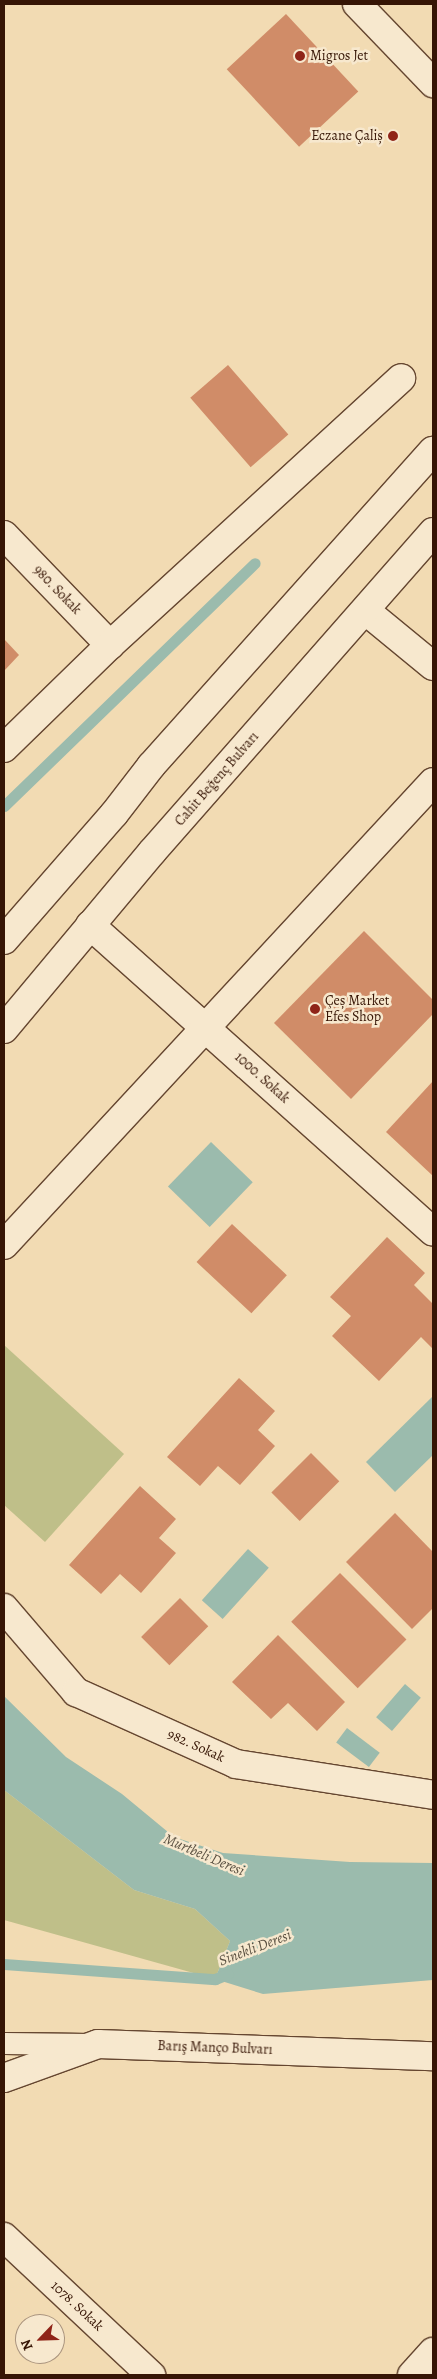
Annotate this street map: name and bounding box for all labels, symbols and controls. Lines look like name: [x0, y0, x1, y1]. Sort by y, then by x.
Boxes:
place label: Migros Jet: [310, 48, 368, 64]
marker: Migros Jet: [294, 50, 306, 62]
place label: Eczane Çaliș: [311, 128, 383, 144]
marker: Eczane Çaliș: [387, 130, 399, 142]
street label: 980. Sokak: [29, 562, 85, 618]
street label: Cahit Beğenç Bulvarı: [172, 728, 262, 830]
place label: Çeș Market Efes Shop: [325, 993, 389, 1026]
marker: Çeș Market Efes Shop: [309, 1003, 321, 1015]
street label: 1000. Sokak: [231, 1049, 293, 1107]
street label: 982. Sokak: [165, 1726, 227, 1766]
water label: Murtbeli Deresi: [161, 1830, 247, 1880]
water label: Sinekli Deresi: [216, 1926, 294, 1970]
street label: Barış Manço Bulvarı: [157, 2038, 273, 2058]
street label: 1078. Sokak: [47, 2277, 107, 2335]
north arrow: [15, 2314, 65, 2364]
text: N: [16, 2336, 38, 2353]

